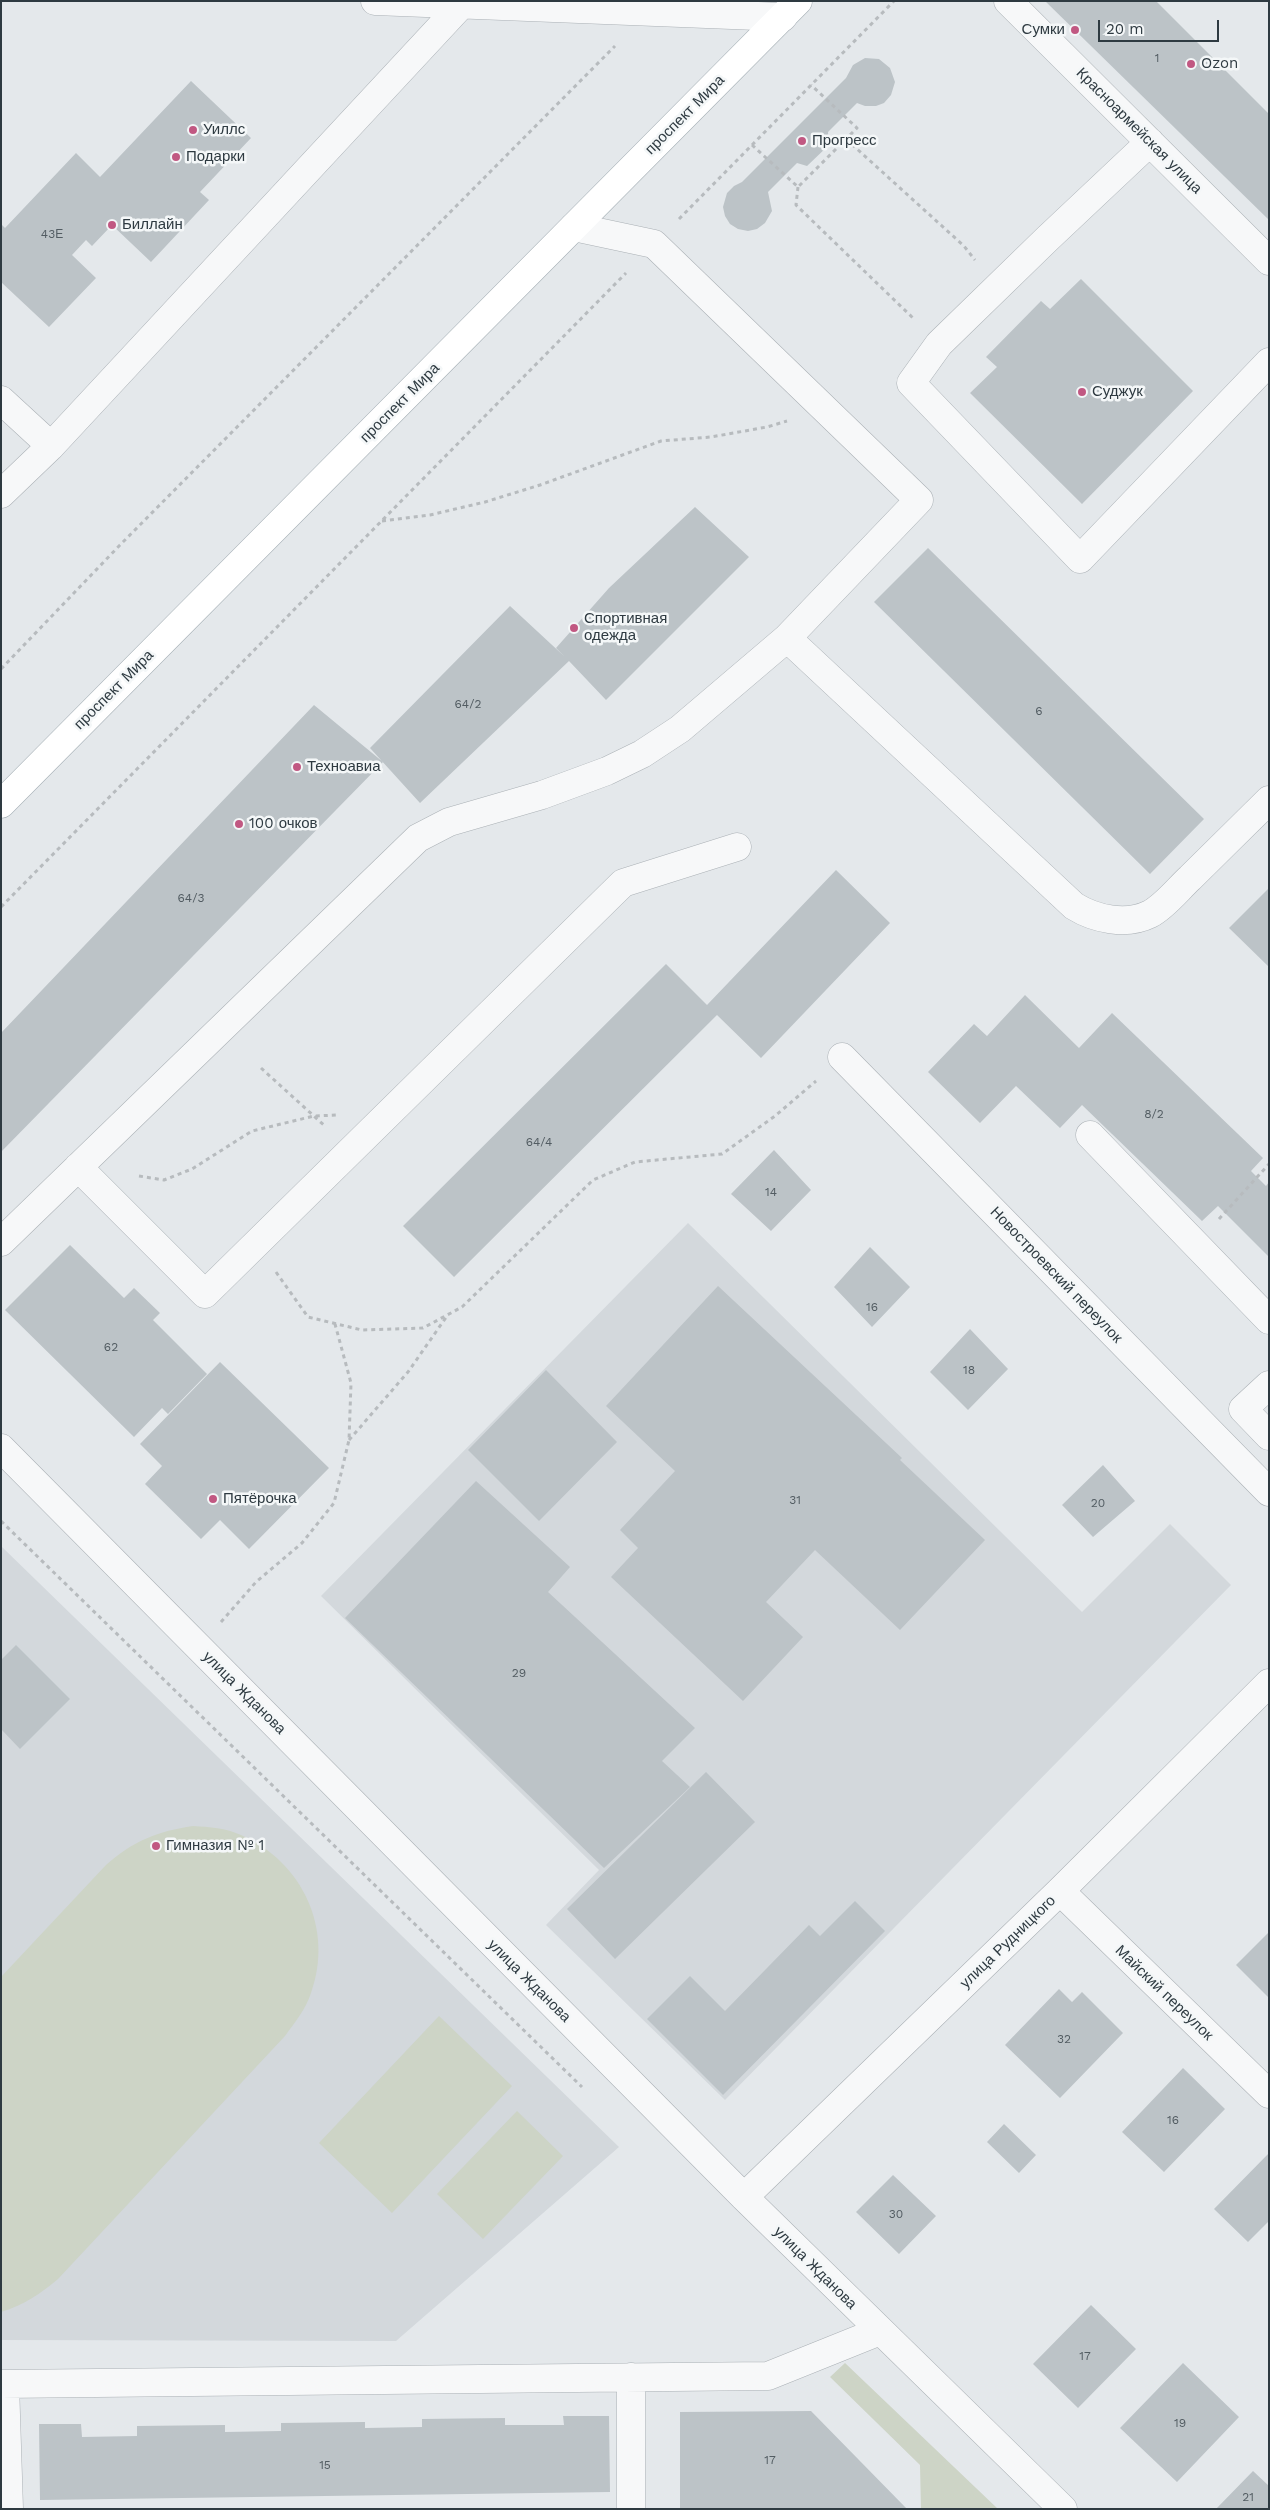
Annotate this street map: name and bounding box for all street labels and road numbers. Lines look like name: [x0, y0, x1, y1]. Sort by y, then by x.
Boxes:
street label: Красноармейская улица: [1072, 64, 1206, 198]
street label: проспект Мира: [641, 71, 729, 159]
street label: проспект Мира: [356, 359, 444, 447]
street label: проспект Мира: [70, 646, 158, 734]
street label: Новостроевский переулок: [986, 1203, 1126, 1347]
street label: улица Жданова: [199, 1648, 289, 1738]
street label: улица Рудницкого: [956, 1892, 1060, 1992]
street label: улица Жданова: [484, 1936, 574, 2026]
street label: Майский переулок: [1111, 1942, 1217, 2044]
street label: улица Жданова: [770, 2223, 860, 2313]

